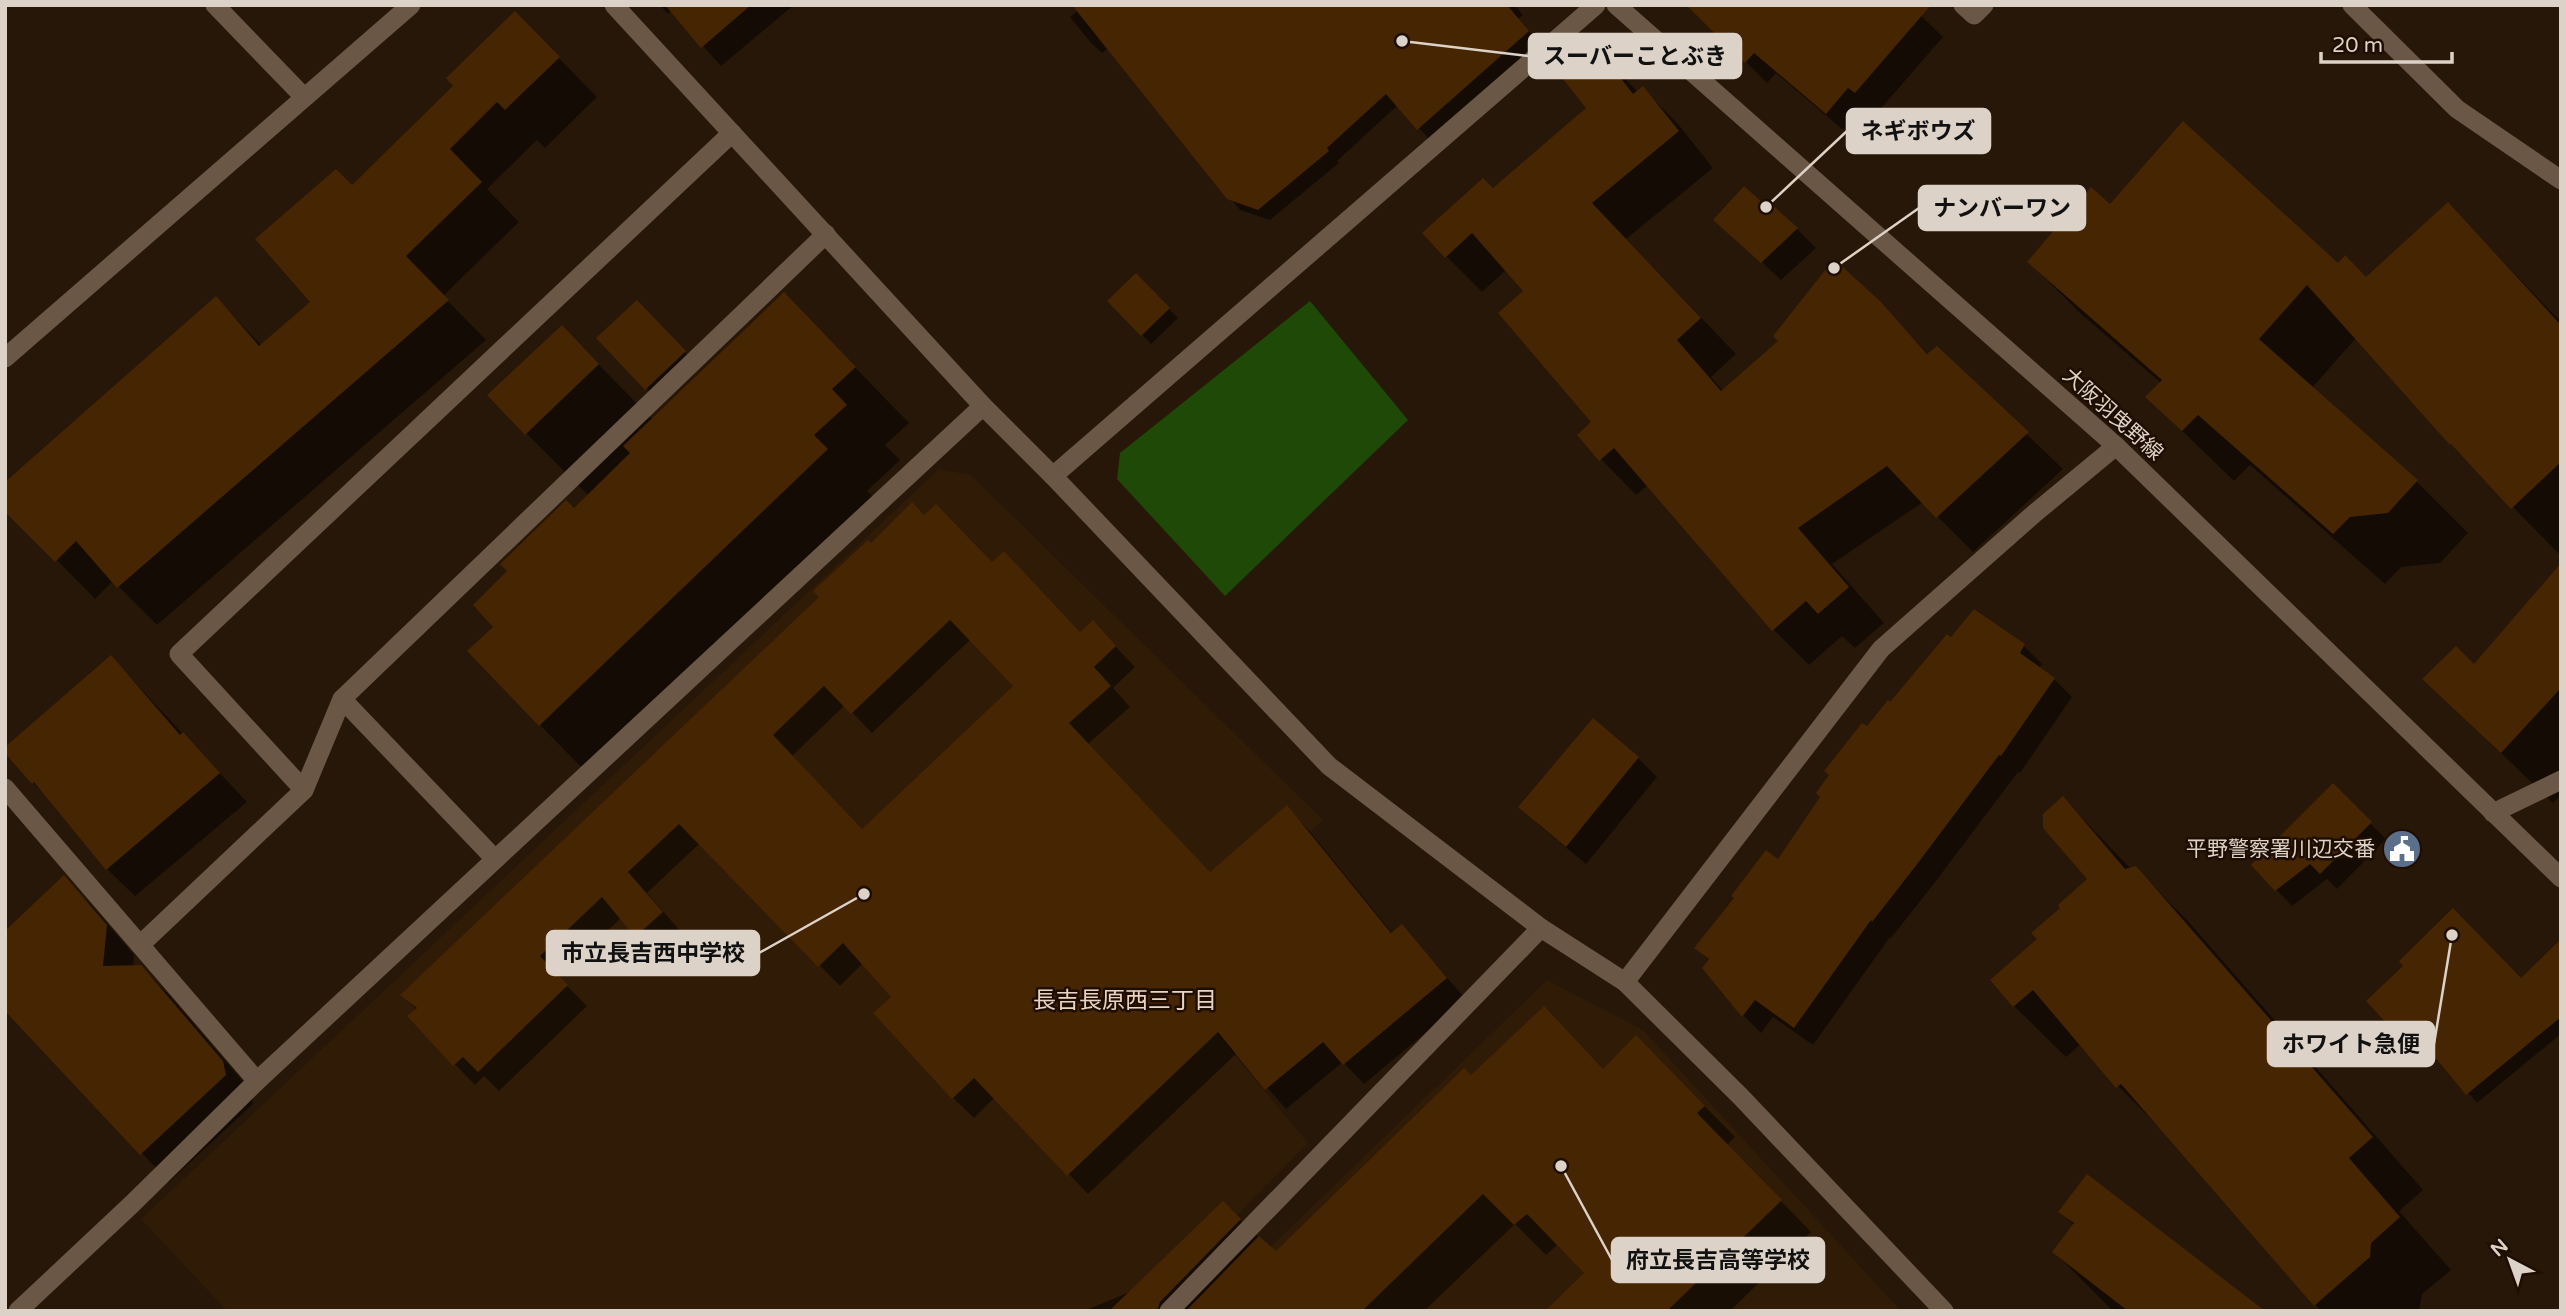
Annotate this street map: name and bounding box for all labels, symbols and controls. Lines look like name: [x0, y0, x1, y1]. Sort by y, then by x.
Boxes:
scale bar: [2321, 21, 2452, 65]
text: 20 m: [2332, 33, 2383, 58]
callout: スーバーことぶき: [1529, 34, 1741, 78]
text: スーバーことぶき: [1543, 43, 1727, 71]
callout: ネギボウズ: [1847, 109, 1990, 153]
text: ネギボウズ: [1861, 118, 1976, 146]
callout: ナンバーワン: [1919, 186, 2085, 230]
text: ナンバーワン: [1933, 195, 2071, 223]
street label: 大阪羽曳野線: [2057, 363, 2168, 466]
public building icon: 平野警察署川辺交番: [2381, 828, 2423, 870]
place label: 平野警察署川辺交番: [2186, 837, 2375, 862]
callout: 市立長吉西中学校: [547, 931, 759, 975]
text: 市立長吉西中学校: [561, 940, 745, 968]
district label: 長吉長原西三丁目: [1033, 987, 1217, 1015]
callout: ホワイト急便: [2268, 1022, 2434, 1066]
text: ホワイト急便: [2282, 1031, 2420, 1059]
north arrow: [2475, 1225, 2545, 1295]
text: N: [2487, 1235, 2512, 1261]
callout: 府立長吉高等学校: [1612, 1238, 1824, 1282]
text: 府立長吉高等学校: [1626, 1247, 1810, 1275]

